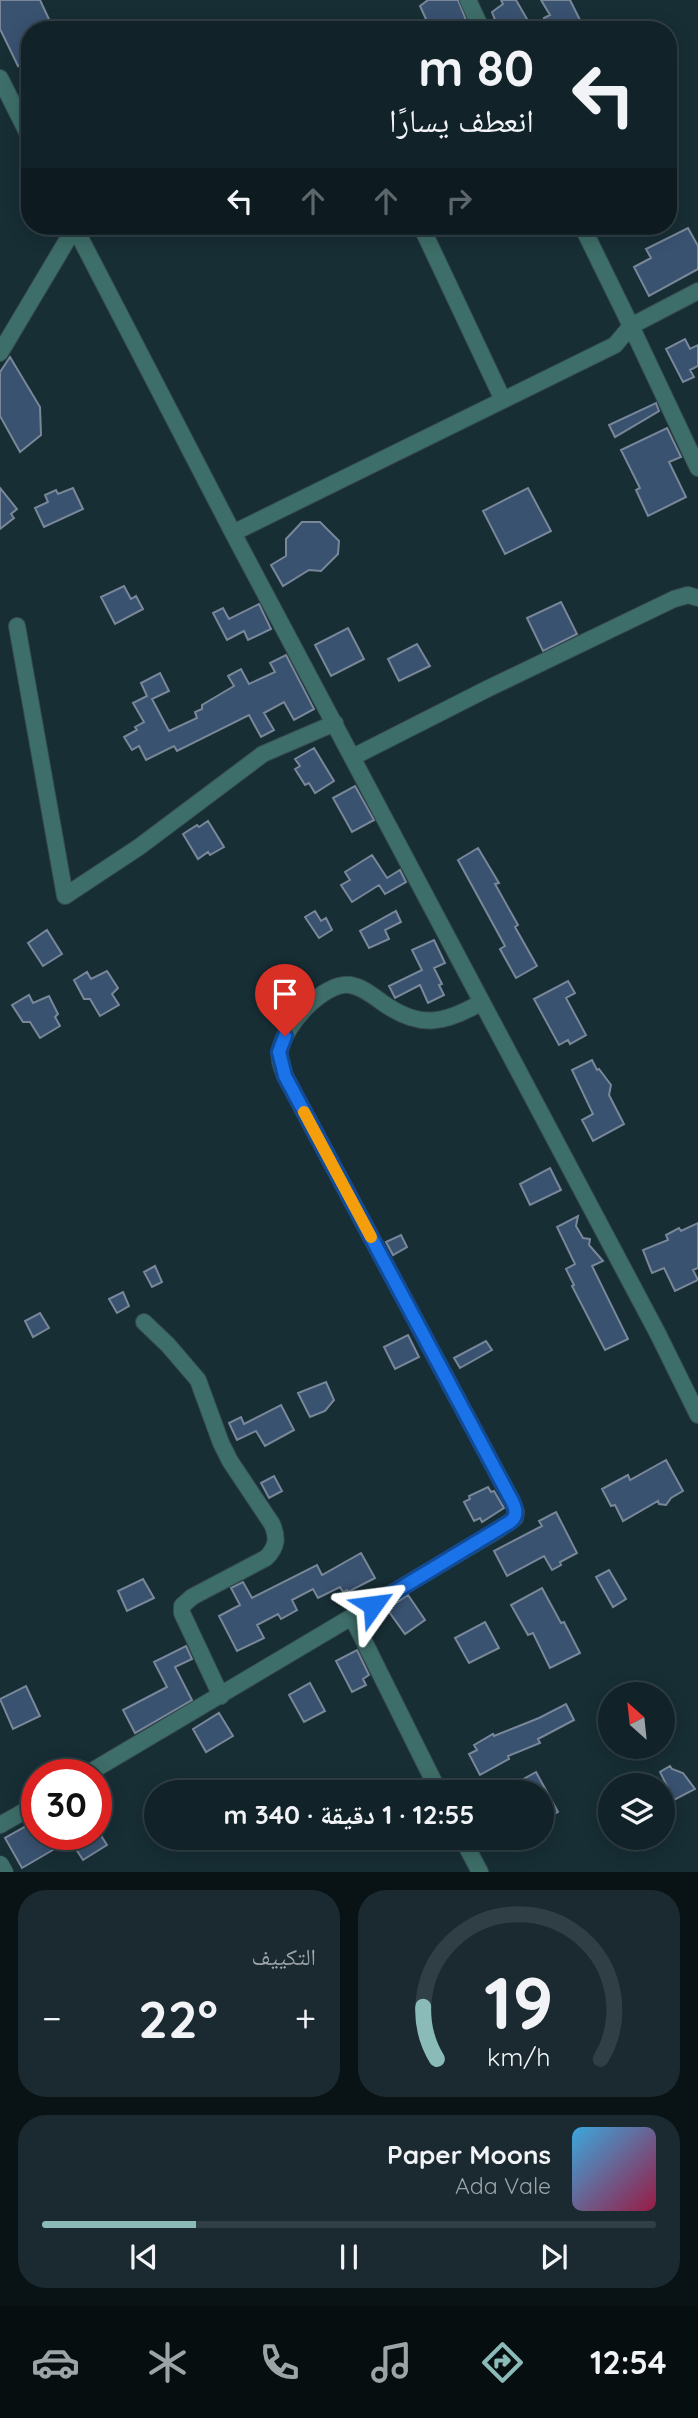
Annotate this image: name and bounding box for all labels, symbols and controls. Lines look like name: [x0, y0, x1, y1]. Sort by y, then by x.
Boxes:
text: 80 m: [418, 37, 534, 98]
icon: left: [558, 49, 649, 140]
text: انعطف يسارًا: [389, 100, 534, 140]
icon: left: [221, 182, 259, 220]
icon: ahead: [294, 182, 332, 220]
icon: ahead: [367, 182, 405, 220]
icon: right: [440, 182, 478, 220]
pin: [255, 964, 315, 1036]
icon: arrive: [266, 975, 304, 1013]
position arrow: [336, 1568, 410, 1642]
north arrow: [598, 1682, 676, 1759]
map controls: [598, 1682, 675, 1850]
speed limit sign: 30: [21, 1759, 112, 1850]
button: layers: [598, 1773, 675, 1850]
text: 12:55 · 1 دقيقة · 340 m: [223, 1798, 475, 1831]
text: التكييف: [251, 1942, 316, 1971]
text: 19: [484, 1957, 554, 2048]
text: 22°: [138, 1986, 218, 2051]
text: −: [42, 1994, 62, 2042]
text: +: [295, 1994, 316, 2042]
text: km/h: [487, 2041, 551, 2072]
text: Paper Moons: [387, 2138, 551, 2171]
text: Ada Vale: [455, 2171, 551, 2200]
icon: previous: [125, 2238, 163, 2276]
icon: pause: [330, 2238, 368, 2276]
icon: next: [535, 2238, 573, 2276]
icon: car: [31, 2338, 80, 2387]
icon: climate: [143, 2338, 192, 2387]
icon: phone: [255, 2338, 304, 2387]
icon: music: [367, 2338, 416, 2387]
icon: directions: [478, 2338, 527, 2387]
text: 12:54: [590, 2342, 667, 2382]

